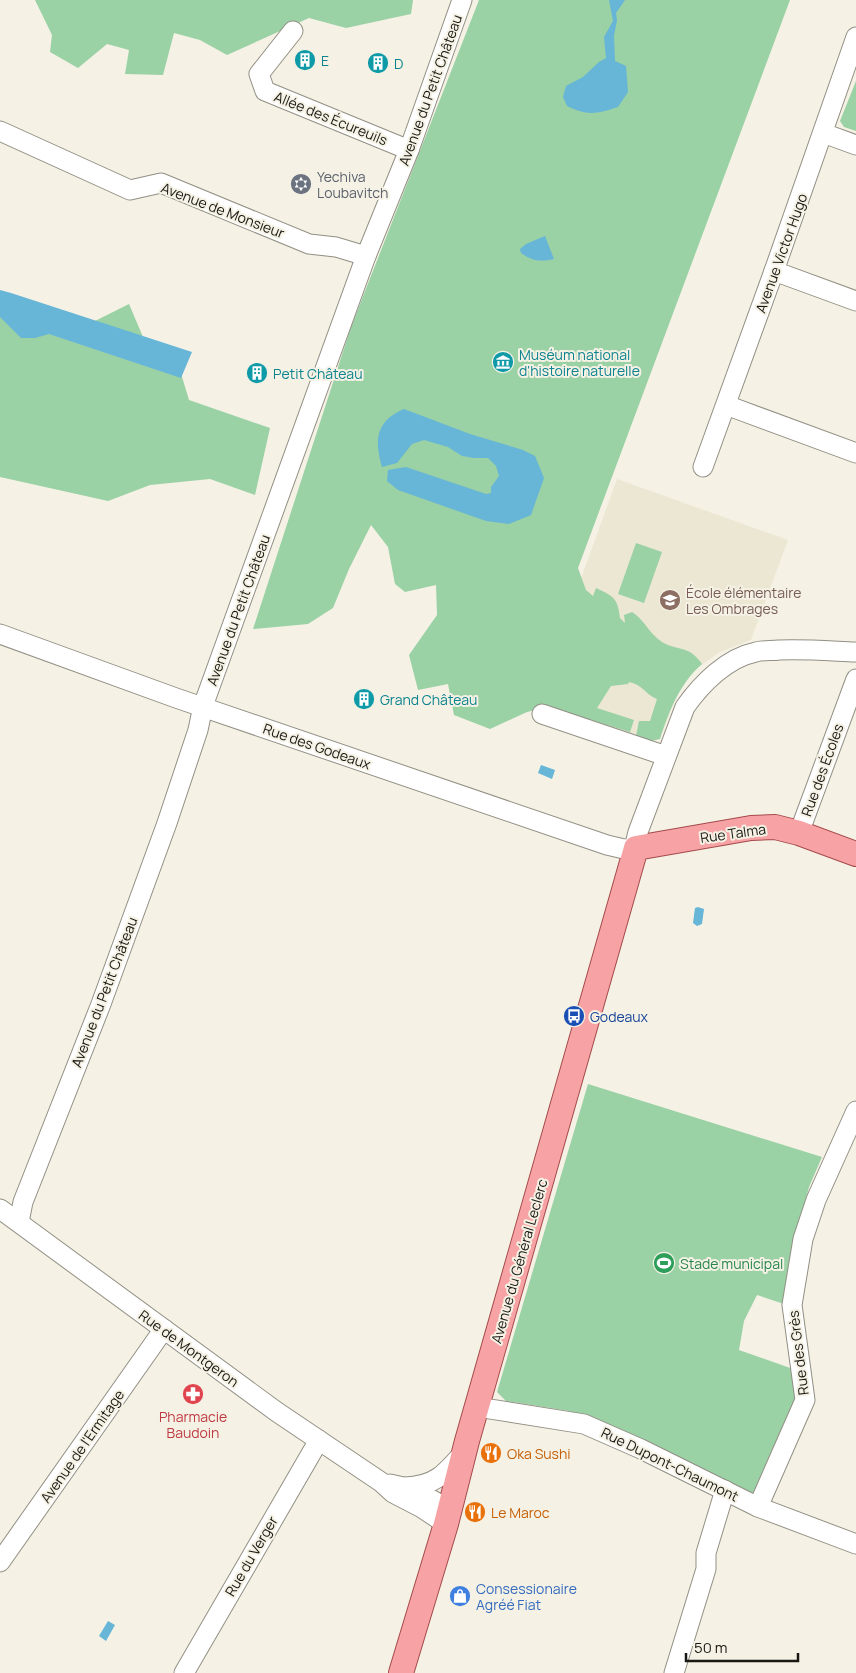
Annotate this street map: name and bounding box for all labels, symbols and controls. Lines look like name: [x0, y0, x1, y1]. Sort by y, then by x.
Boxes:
street label: Avenue du Petit Château: [394, 12, 466, 168]
building icon: E: [293, 48, 317, 72]
place label: E: [321, 51, 329, 70]
building icon: D: [366, 51, 390, 75]
place label: D: [394, 54, 403, 73]
street label: Allée des Écureuils: [272, 87, 390, 149]
place label: Yechiva Loubavitch: [317, 167, 388, 202]
synagogue icon: Yechiva Loubavitch: [289, 172, 313, 196]
street label: Avenue de Monsieur: [159, 178, 287, 242]
street label: Avenue Victor Hugo: [751, 191, 811, 315]
place label: Muséum national d'histoire naturelle: [519, 345, 640, 380]
museum icon: Muséum national d'histoire naturelle: [491, 350, 515, 374]
building icon: Petit Château: [245, 361, 269, 385]
place label: Petit Château: [273, 364, 362, 383]
street label: Avenue du Petit Château: [202, 532, 274, 688]
place label: École élémentaire Les Ombrages: [686, 583, 801, 618]
school or university icon: École élémentaire Les Ombrages: [658, 588, 682, 612]
building icon: Grand Château: [352, 687, 376, 711]
place label: Grand Château: [380, 690, 477, 709]
street label: Rue des Godeaux: [261, 719, 374, 774]
street label: Rue des Écoles: [796, 721, 848, 819]
street label: Rue Talma: [699, 819, 767, 847]
street label: Avenue du Petit Château: [67, 914, 141, 1070]
bus stop icon: Godeaux: [562, 1004, 586, 1028]
place label: Godeaux: [590, 1007, 649, 1026]
street label: Avenue du Général Leclerc: [486, 1176, 552, 1345]
sports icon: Stade municipal: [652, 1251, 676, 1275]
place label: Stade municipal: [680, 1254, 783, 1273]
street label: Rue de Montgeron: [135, 1305, 243, 1391]
street label: Rue des Grès: [783, 1310, 813, 1396]
pharmacy icon: Pharmacie Baudoin: [181, 1382, 205, 1406]
street label: Avenue de l'Ermitage: [36, 1386, 128, 1506]
place label: Pharmacie Baudoin: [159, 1407, 227, 1442]
street label: Rue Dupont-Chaumont: [598, 1422, 742, 1506]
restaurant icon: Oka Sushi: [479, 1441, 503, 1465]
place label: Oka Sushi: [507, 1444, 571, 1463]
restaurant icon: Le Maroc: [463, 1500, 487, 1524]
place label: Le Maroc: [491, 1503, 550, 1522]
street label: Rue du Verger: [220, 1512, 282, 1600]
place label: Consessionaire Agréé Fiat: [476, 1579, 577, 1614]
shop icon: Consessionaire Agréé Fiat: [448, 1584, 472, 1608]
scale bar: [686, 1630, 798, 1662]
text: 50 m: [694, 1637, 728, 1658]

